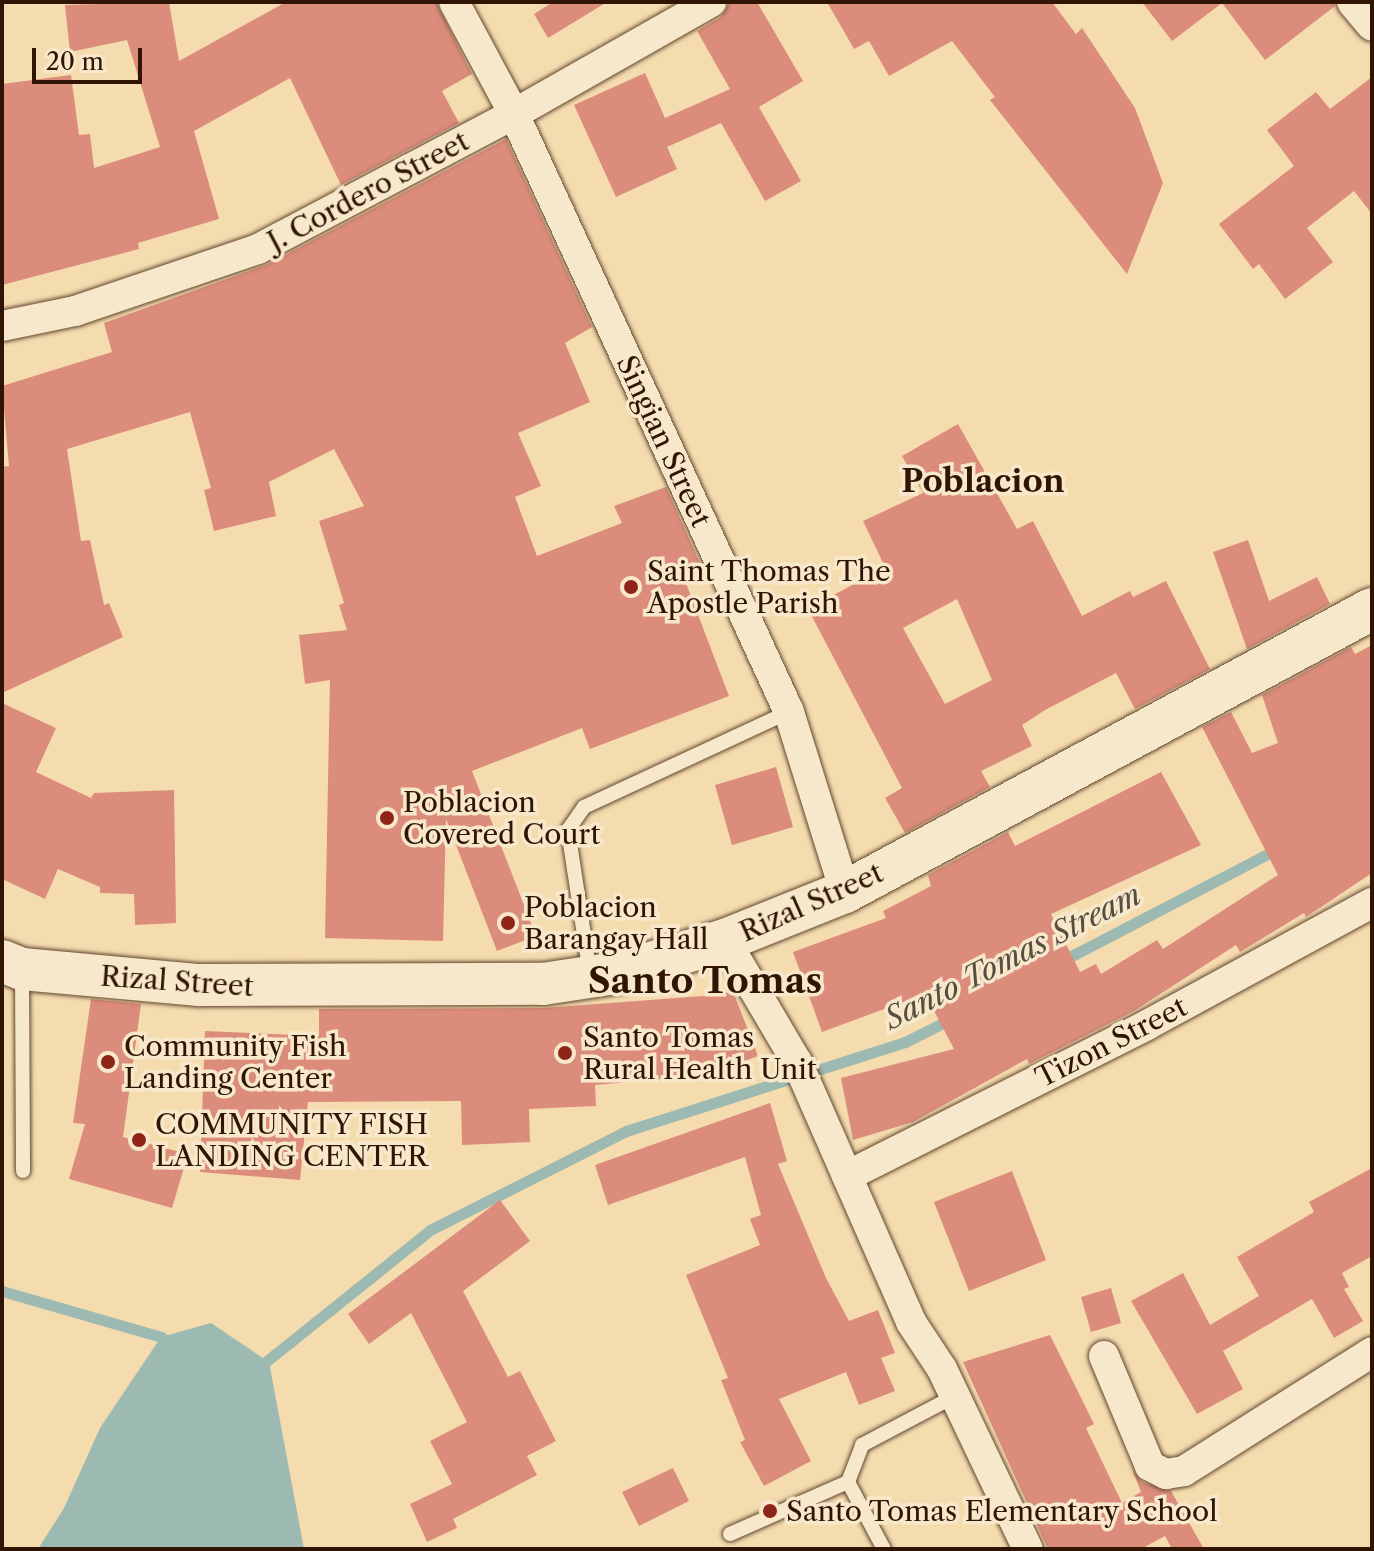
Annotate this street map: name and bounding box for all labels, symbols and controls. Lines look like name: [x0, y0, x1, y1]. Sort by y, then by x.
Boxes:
scale bar: [36, 32, 146, 82]
text: 20 m: [46, 47, 104, 76]
street label: J. Cordero Street: [262, 124, 474, 258]
street label: Singian Street: [610, 350, 718, 532]
district label: Poblacion: [901, 462, 1065, 500]
place label: Saint Thomas The Apostle Parish: [647, 554, 892, 620]
marker: Saint Thomas The Apostle Parish: [622, 578, 640, 596]
place label: Poblacion Covered Court: [403, 785, 600, 851]
marker: Poblacion Covered Court: [378, 809, 396, 827]
street label: Rizal Street: [734, 855, 888, 949]
water label: Santo Tomas Stream: [879, 877, 1147, 1037]
place label: Poblacion Barangay Hall: [524, 890, 709, 956]
marker: Poblacion Barangay Hall: [499, 914, 517, 932]
street label: Rizal Street: [99, 959, 255, 1003]
district label: Santo Tomas: [587, 959, 823, 1003]
street label: Tizon Street: [1030, 990, 1192, 1094]
place label: Santo Tomas Rural Health Unit: [583, 1020, 817, 1086]
place label: Community Fish Landing Center: [124, 1029, 348, 1095]
marker: Santo Tomas Rural Health Unit: [554, 1042, 576, 1064]
marker: Community Fish Landing Center: [99, 1053, 117, 1071]
place label: COMMUNITY FISH LANDING CENTER: [155, 1107, 429, 1173]
marker: COMMUNITY FISH LANDING CENTER: [130, 1131, 148, 1149]
place label: Santo Tomas Elementary School: [786, 1494, 1219, 1528]
marker: Santo Tomas Elementary School: [761, 1502, 779, 1520]

